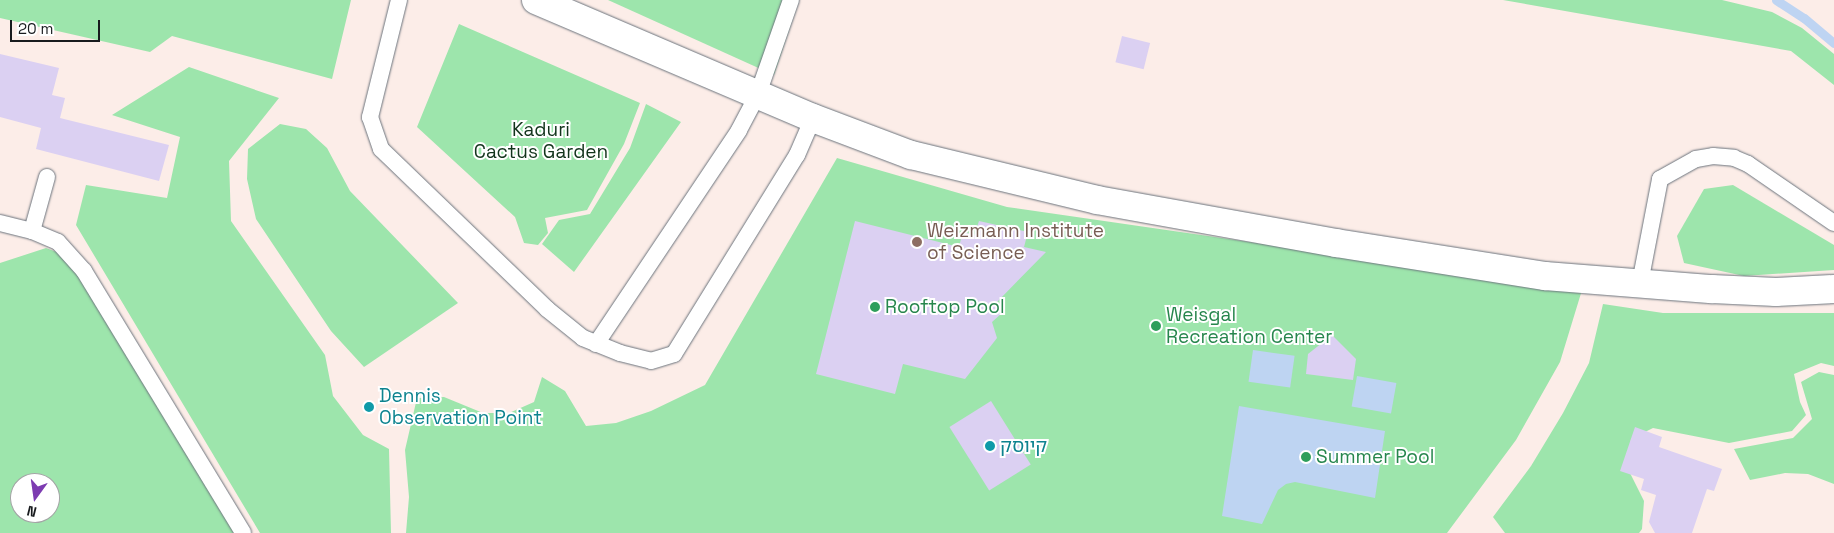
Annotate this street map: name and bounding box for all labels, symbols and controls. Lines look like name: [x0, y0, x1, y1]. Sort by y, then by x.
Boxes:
scale bar: [12, 10, 102, 42]
text: 20 m: [18, 19, 53, 38]
park label: Kaduri Cactus Garden: [474, 119, 608, 163]
place label: Weizmann Institute of Science: [927, 220, 1104, 264]
marker: Weizmann Institute of Science: [911, 236, 923, 248]
place label: Rooftop Pool: [885, 296, 1005, 318]
marker: Rooftop Pool: [869, 301, 881, 313]
place label: Weisgal Recreation Center: [1166, 304, 1332, 348]
marker: Weisgal Recreation Center: [1150, 320, 1162, 332]
place label: Dennis Observation Point: [379, 385, 542, 429]
marker: Dennis Observation Point: [363, 401, 375, 413]
place label: קיוסק: [1000, 435, 1047, 457]
marker: קיוסק: [984, 440, 996, 452]
place label: Summer Pool: [1316, 446, 1434, 468]
marker: Summer Pool: [1300, 451, 1312, 463]
north arrow: [10, 473, 60, 523]
text: N: [25, 502, 38, 521]

